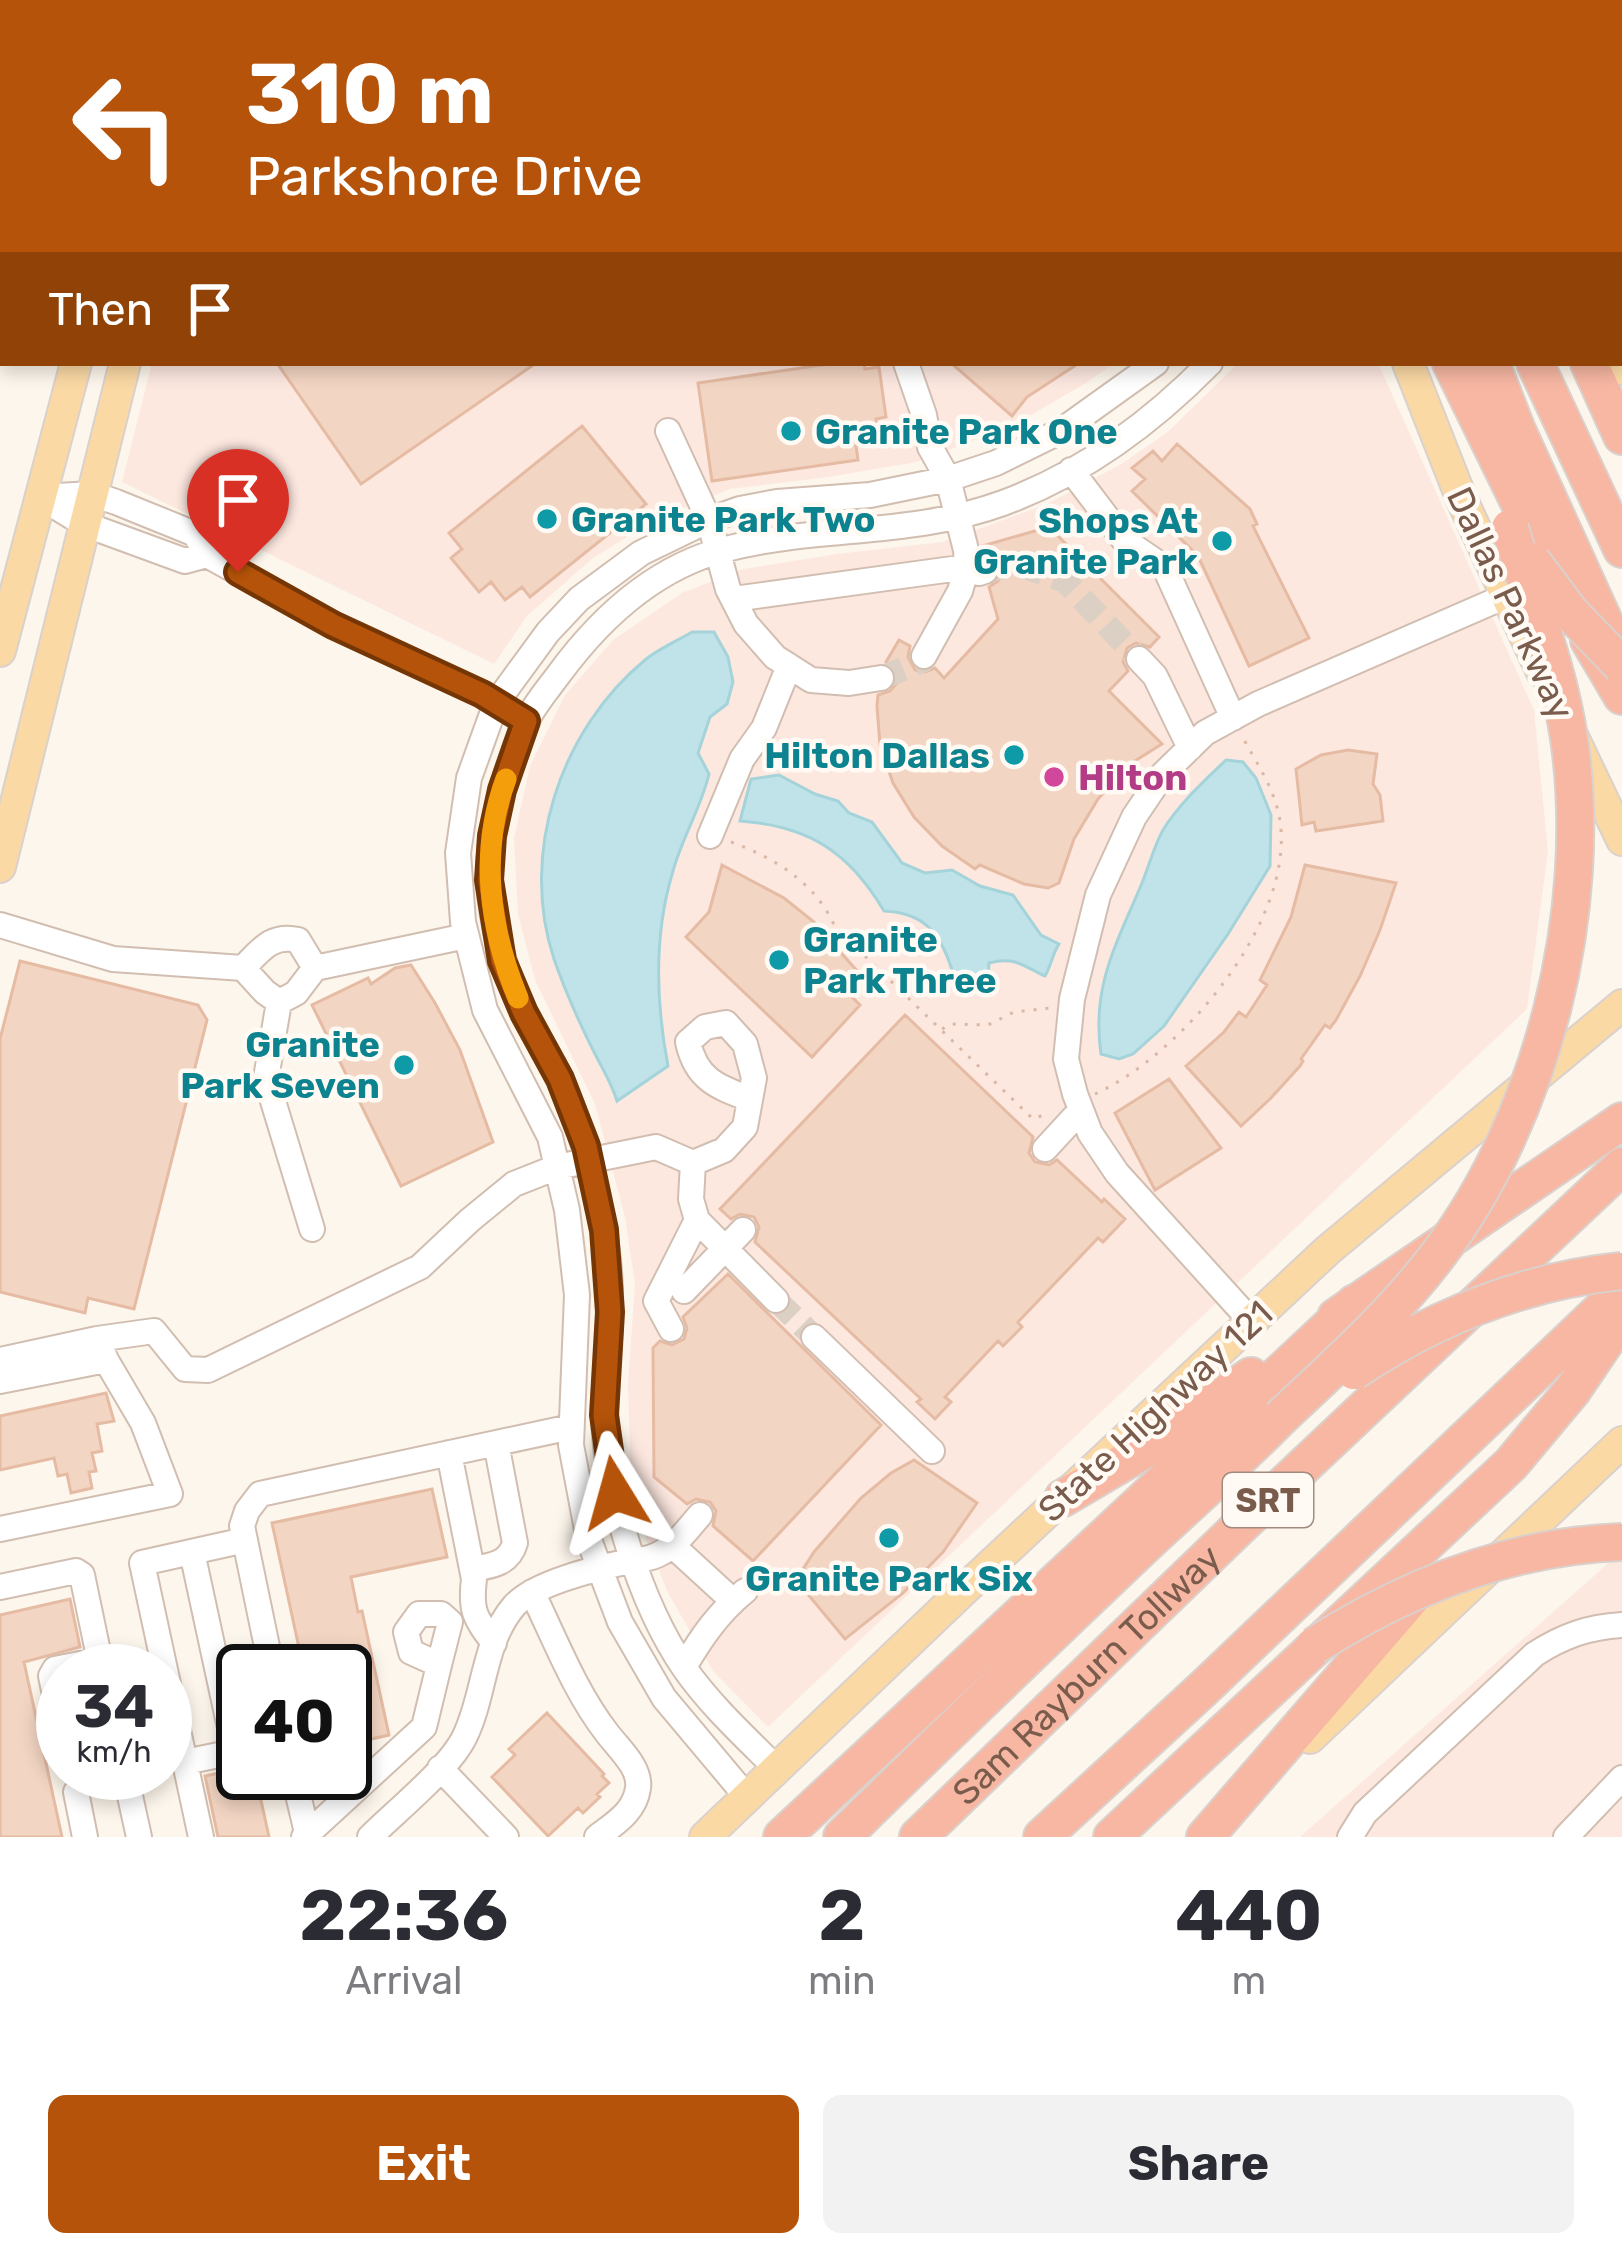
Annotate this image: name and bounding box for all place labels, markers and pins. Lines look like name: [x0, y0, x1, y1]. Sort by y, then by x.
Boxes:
place label: Granite Park One: [815, 410, 1118, 453]
marker: Granite Park One: [778, 418, 804, 444]
pin: [187, 449, 289, 572]
place label: Granite Park Two: [571, 498, 876, 541]
place label: Shops At Granite Park: [973, 499, 1198, 583]
marker: Granite Park Two: [534, 506, 560, 532]
marker: Shops At Granite Park: [1209, 528, 1235, 554]
place label: Hilton Dallas: [764, 734, 990, 777]
marker: Hilton Dallas: [1001, 742, 1027, 768]
place label: Hilton: [1078, 756, 1187, 799]
marker: Hilton: [1041, 764, 1067, 790]
place label: Granite Park Three: [803, 918, 997, 1002]
marker: Granite Park Three: [766, 947, 792, 973]
place label: Granite Park Seven: [180, 1023, 380, 1107]
marker: Granite Park Seven: [391, 1052, 417, 1078]
marker: Granite Park Six: [876, 1525, 902, 1551]
place label: Granite Park Six: [745, 1557, 1033, 1600]

